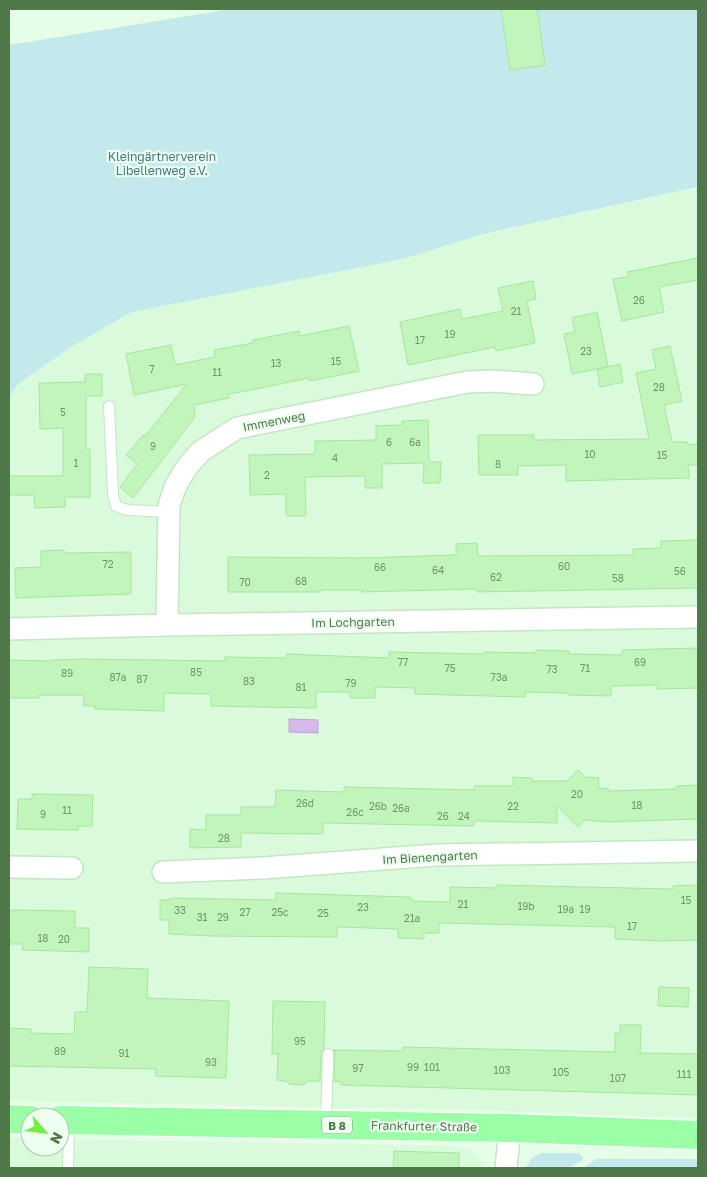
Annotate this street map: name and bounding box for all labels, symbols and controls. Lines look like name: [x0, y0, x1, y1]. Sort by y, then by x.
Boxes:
park label: Kleingärtnerverein Libellenweg e.V.: [108, 149, 216, 178]
house number: 26: [633, 294, 645, 306]
house number: 21: [511, 305, 521, 317]
house number: 19: [445, 328, 455, 340]
house number: 17: [415, 334, 425, 346]
house number: 23: [580, 345, 592, 357]
house number: 15: [331, 355, 342, 367]
house number: 13: [271, 357, 281, 369]
house number: 7: [149, 363, 155, 375]
house number: 11: [212, 366, 222, 378]
house number: 28: [653, 381, 665, 393]
house number: 5: [60, 406, 66, 418]
street label: Immenweg: [242, 408, 306, 434]
house number: 6: [386, 436, 392, 448]
house number: 6a: [409, 436, 421, 448]
house number: 9: [150, 440, 156, 452]
house number: 10: [584, 448, 596, 460]
house number: 15: [657, 449, 668, 461]
house number: 4: [332, 452, 338, 464]
house number: 1: [74, 457, 79, 469]
house number: 8: [495, 458, 501, 470]
house number: 2: [264, 469, 270, 481]
house number: 72: [102, 558, 114, 570]
house number: 60: [558, 560, 570, 572]
house number: 66: [374, 561, 386, 573]
house number: 64: [432, 564, 444, 576]
house number: 56: [674, 565, 686, 577]
house number: 62: [490, 571, 502, 583]
house number: 58: [612, 572, 624, 584]
house number: 68: [295, 575, 307, 587]
house number: 70: [239, 576, 251, 588]
street label: Im Lochgarten: [311, 614, 395, 630]
house number: 77: [398, 656, 408, 668]
house number: 69: [634, 656, 646, 668]
house number: 75: [444, 662, 456, 674]
house number: 71: [580, 662, 590, 674]
house number: 73: [546, 663, 558, 675]
house number: 85: [190, 666, 202, 678]
house number: 89: [61, 667, 73, 679]
house number: 87a: [109, 671, 127, 683]
house number: 73a: [491, 671, 507, 683]
house number: 87: [136, 673, 148, 685]
house number: 83: [243, 675, 255, 687]
house number: 79: [345, 677, 357, 689]
house number: 81: [296, 681, 307, 693]
house number: 20: [571, 788, 583, 800]
house number: 26d: [296, 797, 314, 809]
house number: 18: [632, 799, 642, 811]
house number: 26b: [369, 800, 387, 812]
house number: 22: [507, 800, 519, 812]
house number: 26a: [392, 802, 410, 814]
house number: 11: [62, 804, 72, 816]
house number: 26c: [346, 806, 364, 818]
house number: 9: [40, 808, 46, 820]
house number: 26: [437, 810, 449, 822]
house number: 24: [458, 810, 470, 822]
house number: 28: [218, 832, 230, 844]
street label: Im Bienengarten: [382, 847, 478, 867]
house number: 15: [681, 894, 692, 906]
house number: 21: [458, 898, 468, 910]
house number: 19b: [517, 900, 535, 912]
house number: 23: [357, 901, 369, 913]
house number: 19a: [558, 903, 574, 915]
house number: 19: [580, 903, 590, 915]
house number: 33: [174, 904, 186, 916]
house number: 27: [239, 906, 251, 918]
house number: 25c: [271, 906, 289, 918]
house number: 25: [317, 907, 329, 919]
house number: 31: [197, 911, 207, 923]
house number: 29: [217, 911, 229, 923]
house number: 21a: [404, 912, 420, 924]
house number: 17: [627, 920, 637, 932]
house number: 18: [38, 932, 48, 944]
house number: 20: [58, 933, 70, 945]
house number: 95: [294, 1035, 306, 1047]
house number: 89: [54, 1045, 66, 1057]
house number: 91: [119, 1047, 130, 1059]
house number: 93: [205, 1056, 217, 1068]
house number: 99: [407, 1061, 419, 1073]
house number: 101: [424, 1061, 440, 1073]
house number: 97: [352, 1062, 364, 1074]
house number: 103: [494, 1064, 511, 1076]
house number: 105: [553, 1066, 570, 1078]
house number: 111: [677, 1068, 691, 1080]
house number: 107: [610, 1072, 626, 1084]
north arrow: [20, 1107, 70, 1157]
road number: B 8: [322, 1116, 352, 1134]
street label: Frankfurter Straße: [371, 1118, 477, 1134]
text: N: [47, 1130, 67, 1147]

